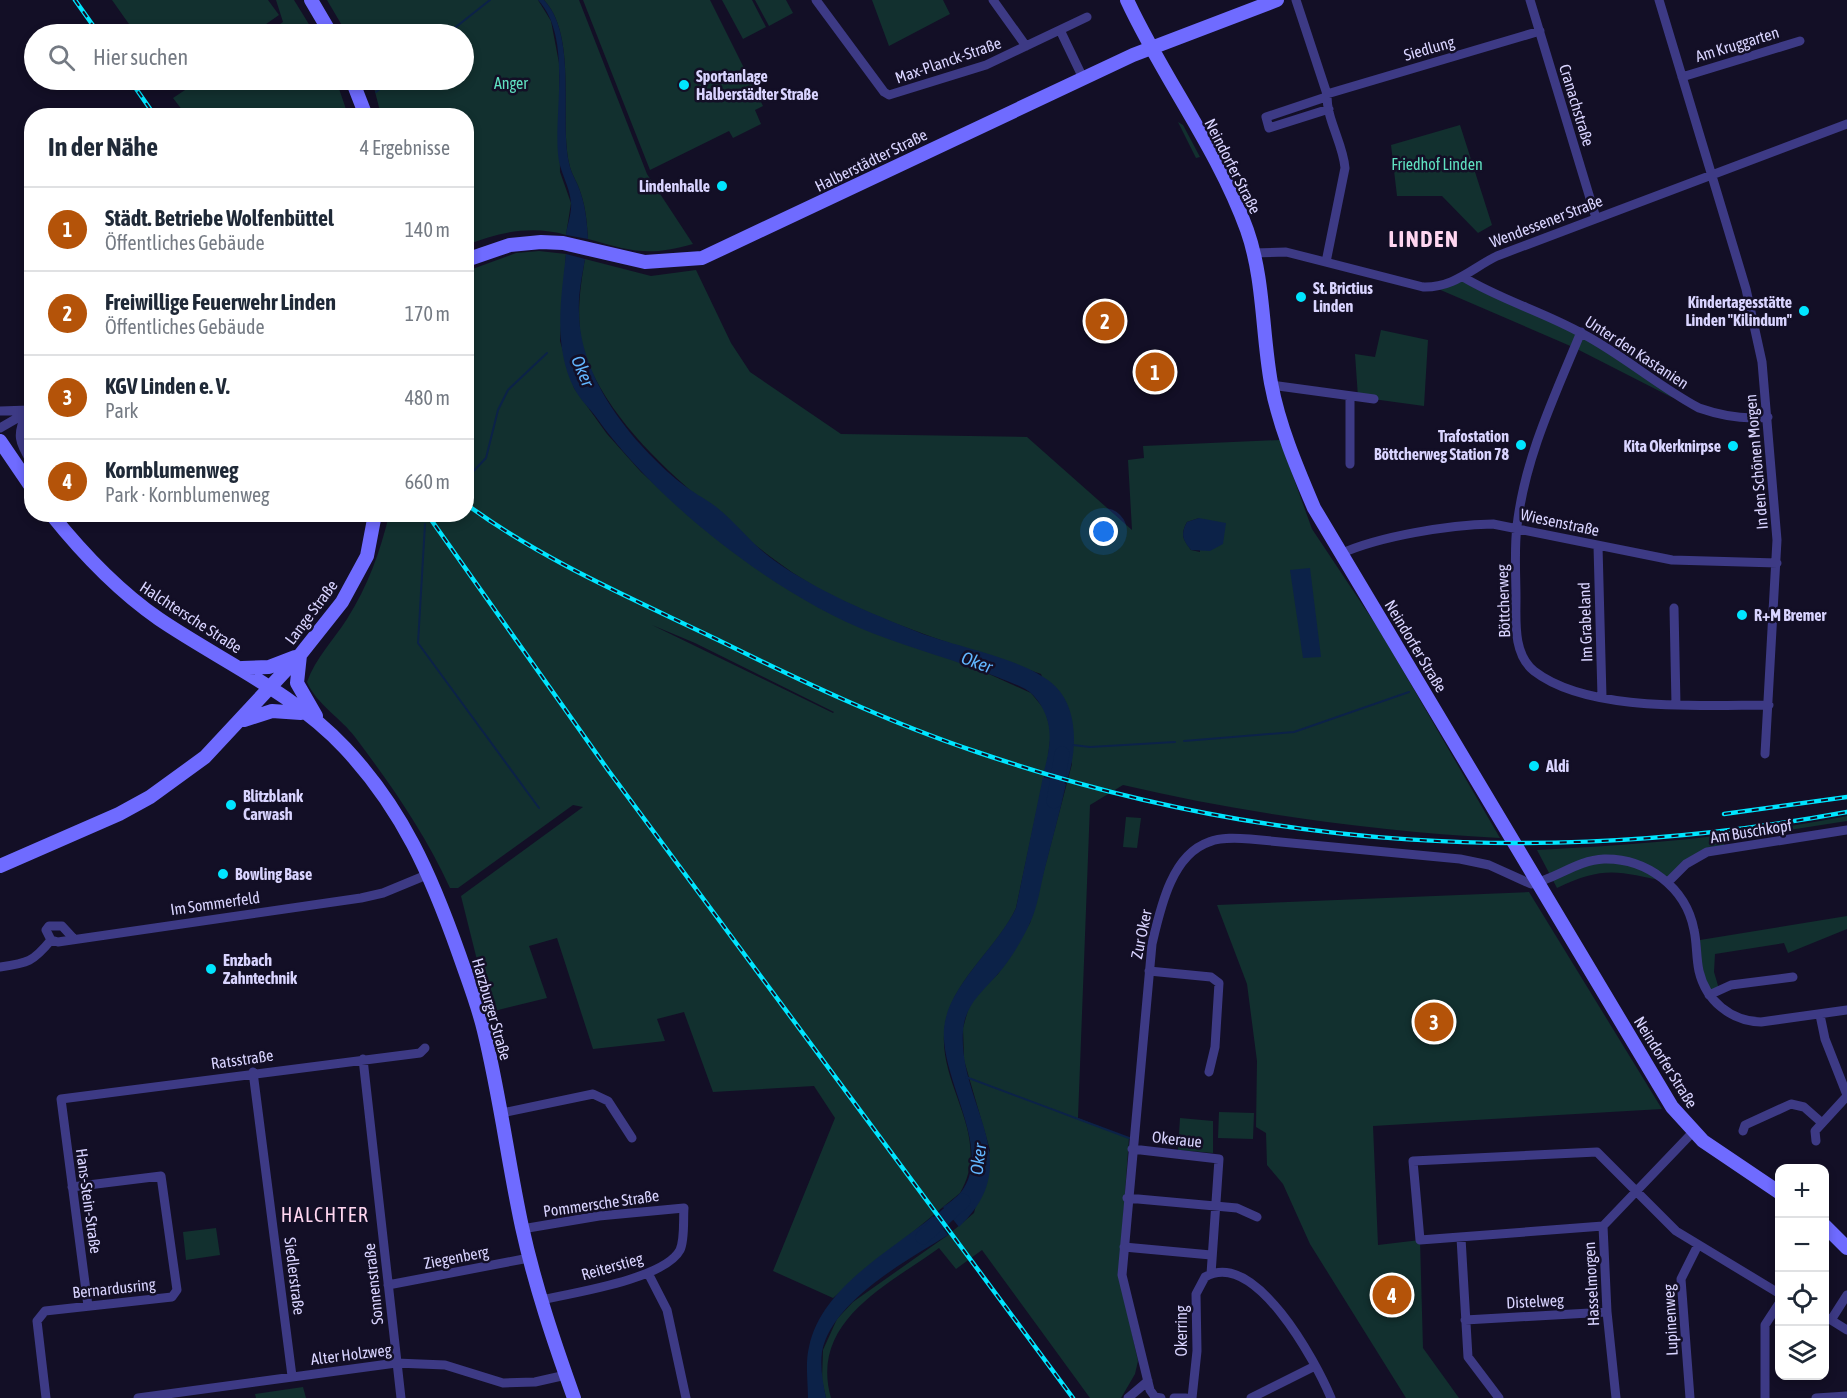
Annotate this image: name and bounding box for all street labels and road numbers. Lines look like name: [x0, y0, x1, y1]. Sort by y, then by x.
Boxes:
street label: Am Kruggarten: [1693, 23, 1781, 66]
street label: Siedlung: [1402, 32, 1457, 65]
street label: Max-Planck-Straße: [893, 33, 1003, 87]
street label: Cranachstraße: [1556, 62, 1598, 148]
street label: Neindorfer Straße: [1201, 115, 1265, 217]
street label: Halberstädter Straße: [812, 125, 930, 195]
street label: Wendessener Straße: [1487, 191, 1605, 251]
street label: Unter den Kastanien: [1582, 312, 1692, 392]
street label: In den Schönen Morgen: [1741, 393, 1772, 530]
street label: Wiesenstraße: [1519, 505, 1601, 539]
street label: Böttcherweg: [1493, 564, 1514, 638]
street label: Lange Straße: [281, 576, 342, 648]
street label: Halchtersche Straße: [137, 577, 245, 657]
street label: Im Grabeland: [1575, 582, 1595, 662]
street label: Neindorfer Straße: [1381, 597, 1451, 695]
street label: Am Buschkopf: [1709, 816, 1794, 847]
street label: Im Sommerfeld: [169, 888, 261, 918]
street label: Zur Oker: [1127, 907, 1155, 960]
street label: Harzburger Straße: [468, 956, 515, 1062]
street label: Neindorfer Straße: [1631, 1013, 1701, 1111]
street label: Ratsstraße: [210, 1046, 274, 1072]
street label: Okeraue: [1151, 1127, 1203, 1151]
street label: Hans-Stein-Straße: [73, 1147, 105, 1255]
street label: Pommersche Straße: [542, 1186, 660, 1220]
street label: Siedlerstraße: [281, 1236, 309, 1316]
street label: Hasselmorgen: [1580, 1241, 1603, 1327]
street label: Sonnenstraße: [360, 1242, 386, 1326]
street label: Ziegenberg: [422, 1242, 490, 1273]
street label: Reiterstieg: [579, 1249, 645, 1284]
street label: Bernardusring: [72, 1275, 157, 1302]
street label: Lupinenweg: [1659, 1284, 1682, 1356]
street label: Distelweg: [1506, 1290, 1564, 1312]
street label: Okerring: [1172, 1305, 1191, 1357]
street label: Alter Holzweg: [310, 1340, 393, 1369]

